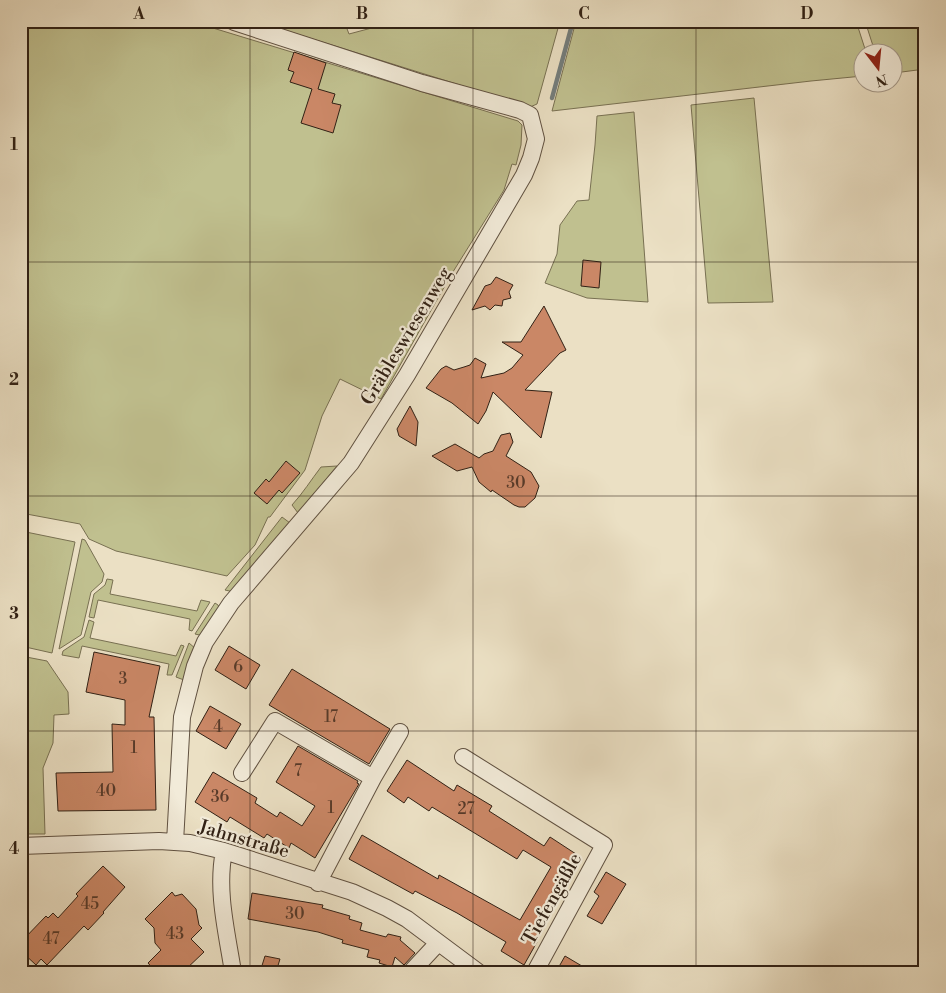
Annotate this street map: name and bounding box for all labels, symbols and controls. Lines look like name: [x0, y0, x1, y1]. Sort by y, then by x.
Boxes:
text: A: [132, 4, 145, 24]
text: B: [356, 4, 368, 24]
text: C: [578, 4, 590, 24]
text: D: [801, 4, 814, 24]
north arrow: [854, 42, 904, 92]
text: N: [874, 69, 889, 90]
text: 1: [10, 135, 18, 155]
street label: Gräbleswiesenweg: [355, 262, 457, 409]
text: 2: [9, 370, 19, 390]
house number: 30: [506, 473, 526, 493]
text: 3: [9, 604, 19, 624]
house number: 6: [233, 657, 243, 677]
house number: 3: [119, 669, 128, 689]
house number: 17: [324, 707, 338, 727]
house number: 4: [213, 717, 223, 737]
house number: 1: [131, 738, 138, 758]
house number: 7: [294, 761, 302, 781]
house number: 40: [96, 781, 116, 801]
house number: 36: [211, 787, 230, 807]
house number: 1: [328, 798, 335, 818]
house number: 27: [457, 799, 475, 819]
street label: Jahnstraße: [195, 814, 292, 863]
text: 4: [9, 839, 20, 859]
street label: Tiefengäßle: [517, 849, 587, 949]
house number: 45: [81, 894, 99, 914]
house number: 30: [285, 904, 305, 924]
house number: 43: [166, 924, 184, 944]
house number: 47: [43, 929, 59, 949]

